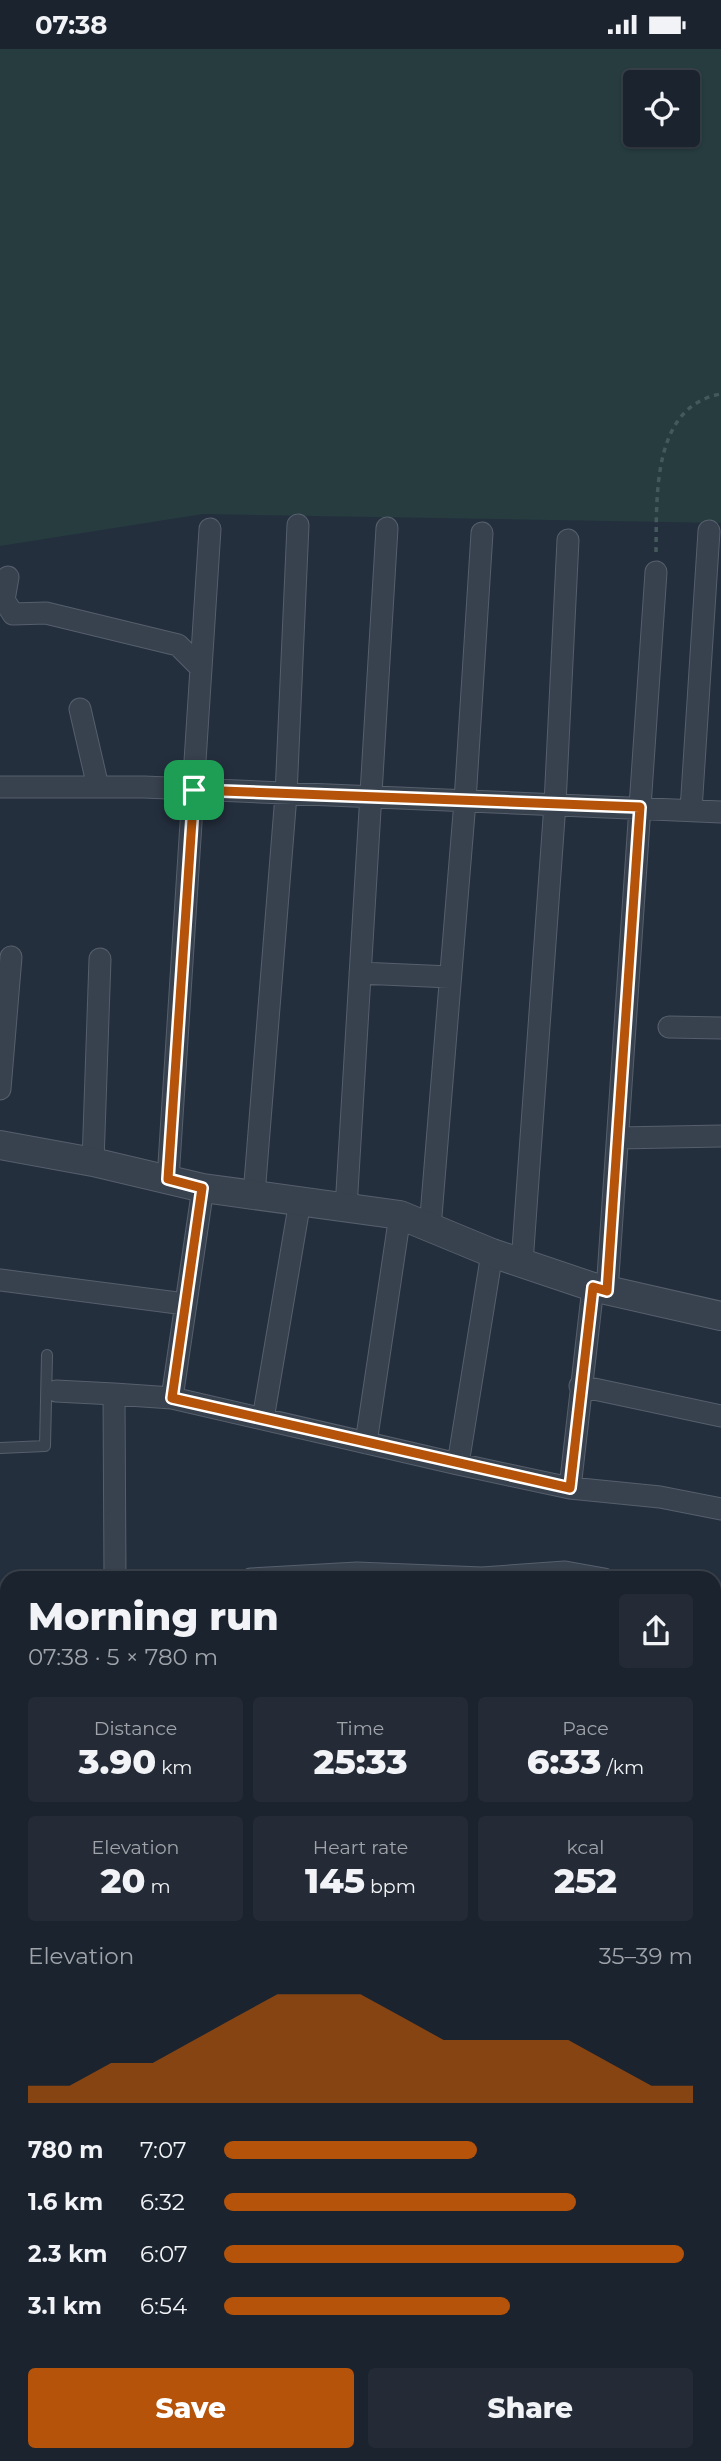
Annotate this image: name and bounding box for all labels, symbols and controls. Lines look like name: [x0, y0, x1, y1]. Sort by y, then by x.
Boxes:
text: 07:38: [35, 9, 108, 41]
map controls: [623, 70, 700, 147]
button: locate: [623, 70, 700, 147]
pin: [164, 760, 224, 820]
icon: arrive: [175, 771, 213, 809]
text: Morning run: [28, 1593, 279, 1640]
button: share: [619, 1594, 693, 1668]
text: 07:38 · 5 × 780 m: [28, 1643, 218, 1671]
text: Distance: [94, 1717, 177, 1740]
text: Time: [337, 1717, 384, 1740]
text: Pace: [562, 1717, 609, 1740]
text: 3.90: [78, 1740, 156, 1783]
text: 25:33: [313, 1740, 408, 1783]
text: 6:33: [527, 1740, 601, 1783]
text: km: [156, 1756, 193, 1779]
text: /km: [601, 1756, 644, 1779]
text: Elevation: [92, 1836, 179, 1859]
text: Heart rate: [313, 1836, 408, 1859]
text: kcal: [567, 1836, 604, 1859]
text: 20: [100, 1859, 145, 1902]
text: 145: [305, 1859, 365, 1902]
text: 252: [554, 1859, 617, 1902]
text: m: [145, 1875, 171, 1898]
text: bpm: [365, 1875, 416, 1898]
text: Elevation: [28, 1942, 134, 1970]
text: 35–39 m: [599, 1942, 693, 1970]
text: 780 m: [28, 2136, 103, 2164]
text: 7:07: [140, 2136, 187, 2164]
text: 1.6 km: [28, 2188, 103, 2216]
text: 6:32: [140, 2188, 185, 2216]
text: 2.3 km: [28, 2240, 107, 2268]
text: 6:07: [140, 2240, 187, 2268]
text: 3.1 km: [28, 2292, 102, 2320]
text: 6:54: [140, 2292, 187, 2320]
button: Save: [28, 2368, 354, 2448]
button: Share: [368, 2368, 693, 2448]

